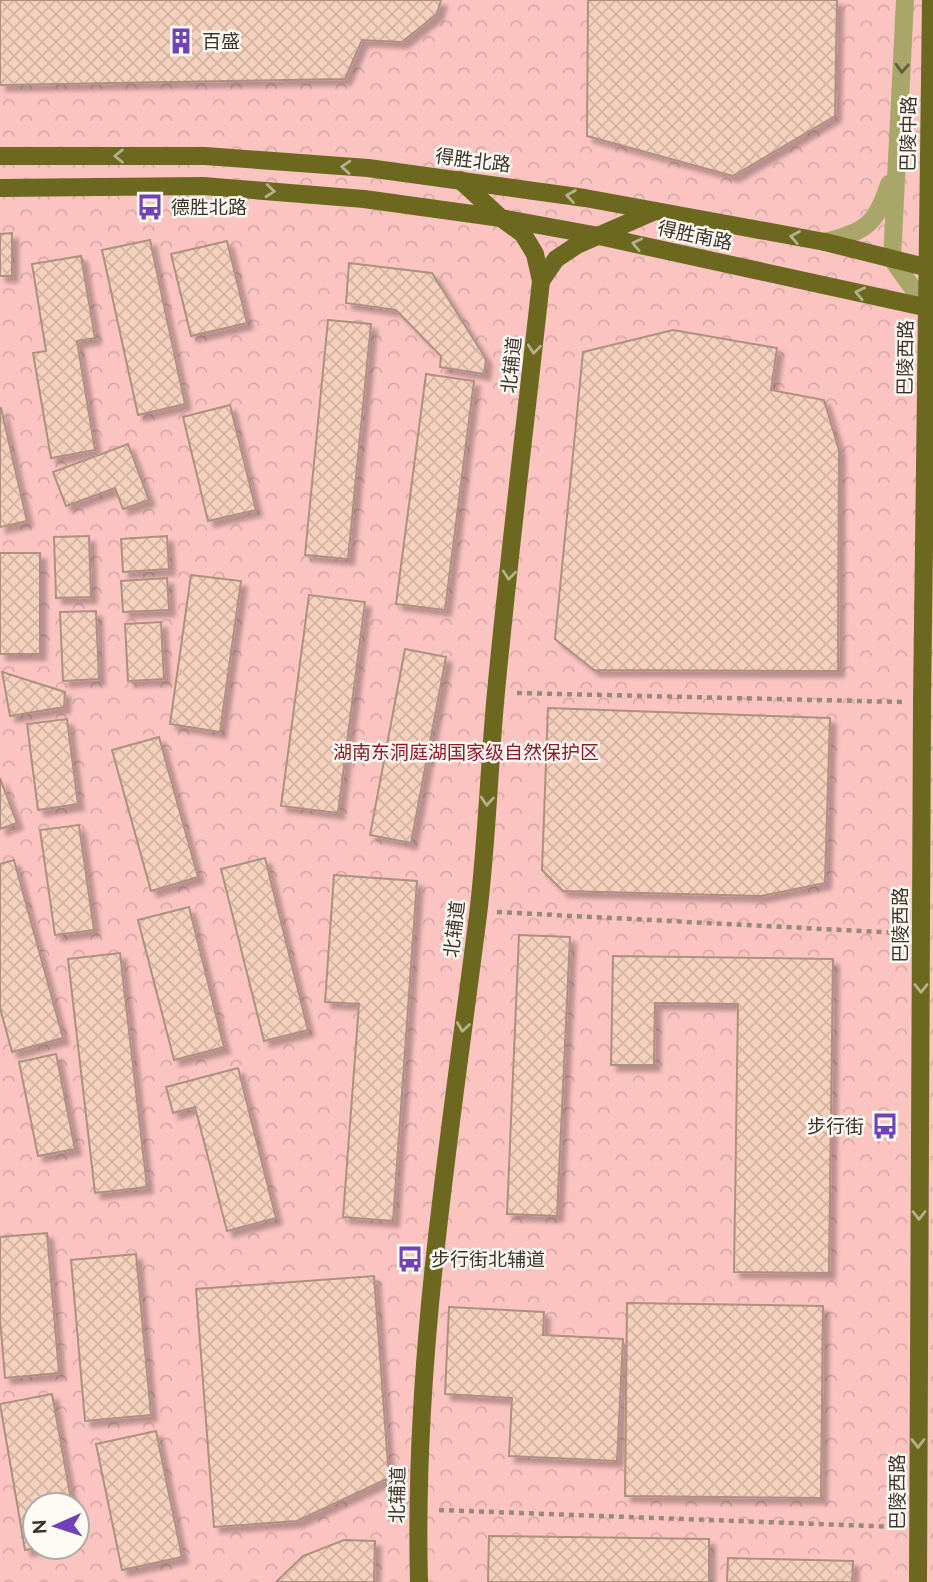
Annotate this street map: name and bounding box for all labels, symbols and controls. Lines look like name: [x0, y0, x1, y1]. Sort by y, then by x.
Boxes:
building icon: 百盛: [166, 26, 196, 56]
place label: 百盛: [202, 30, 240, 52]
one-way arrow: [894, 63, 909, 74]
street label: 巴陵中路: [896, 96, 920, 172]
street label: 得胜北路: [434, 144, 512, 176]
one-way arrow: [113, 148, 123, 164]
one-way arrow: [340, 159, 351, 174]
one-way arrow: [265, 183, 276, 198]
one-way arrow: [565, 189, 577, 204]
bus stop icon: 德胜北路: [135, 192, 165, 222]
place label: 德胜北路: [171, 196, 247, 218]
street label: 得胜南路: [656, 216, 734, 254]
one-way arrow: [789, 230, 801, 245]
one-way arrow: [631, 238, 643, 253]
one-way arrow: [854, 286, 866, 301]
street label: 巴陵西路: [893, 320, 917, 396]
street label: 北辅道: [497, 335, 525, 395]
one-way arrow: [526, 343, 541, 354]
one-way arrow: [501, 569, 516, 581]
park label: 湖南东洞庭湖国家级自然保护区: [333, 741, 599, 763]
one-way arrow: [480, 796, 495, 807]
street label: 巴陵西路: [889, 887, 911, 963]
street label: 北辅道: [440, 899, 468, 959]
one-way arrow: [913, 983, 929, 994]
one-way arrow: [455, 1021, 470, 1033]
bus stop icon: 步行街: [870, 1111, 900, 1141]
place label: 步行街: [807, 1115, 864, 1137]
one-way arrow: [912, 1210, 927, 1221]
bus stop icon: 步行街北辅道: [395, 1244, 425, 1274]
place label: 步行街北辅道: [431, 1248, 545, 1270]
one-way arrow: [910, 1438, 926, 1449]
street label: 巴陵西路: [886, 1454, 908, 1530]
street label: 北辅道: [386, 1466, 408, 1524]
north arrow: [21, 1491, 91, 1561]
text: N: [28, 1519, 50, 1535]

